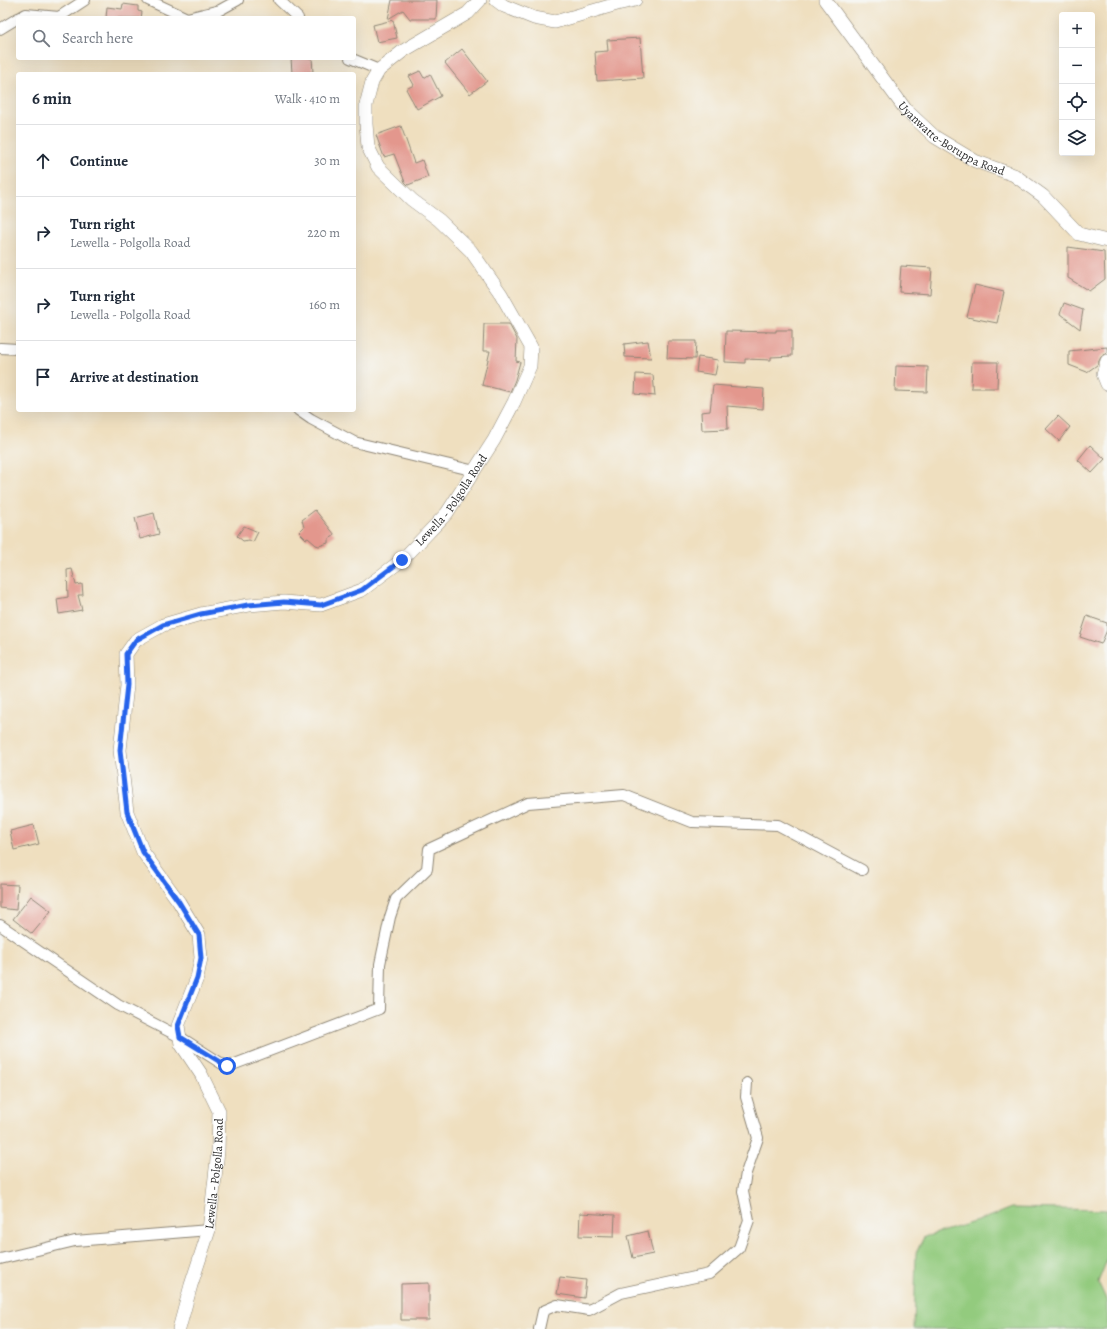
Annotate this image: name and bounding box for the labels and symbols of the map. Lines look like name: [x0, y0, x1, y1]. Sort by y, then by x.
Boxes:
street label: Uyanwatte-Boruppa Road: [894, 98, 1008, 179]
street label: Lewella - Polgolla Road: [412, 451, 491, 549]
route end: [393, 551, 411, 569]
route start: [218, 1057, 236, 1075]
street label: Lewella - Polgolla Road: [201, 1118, 227, 1230]

